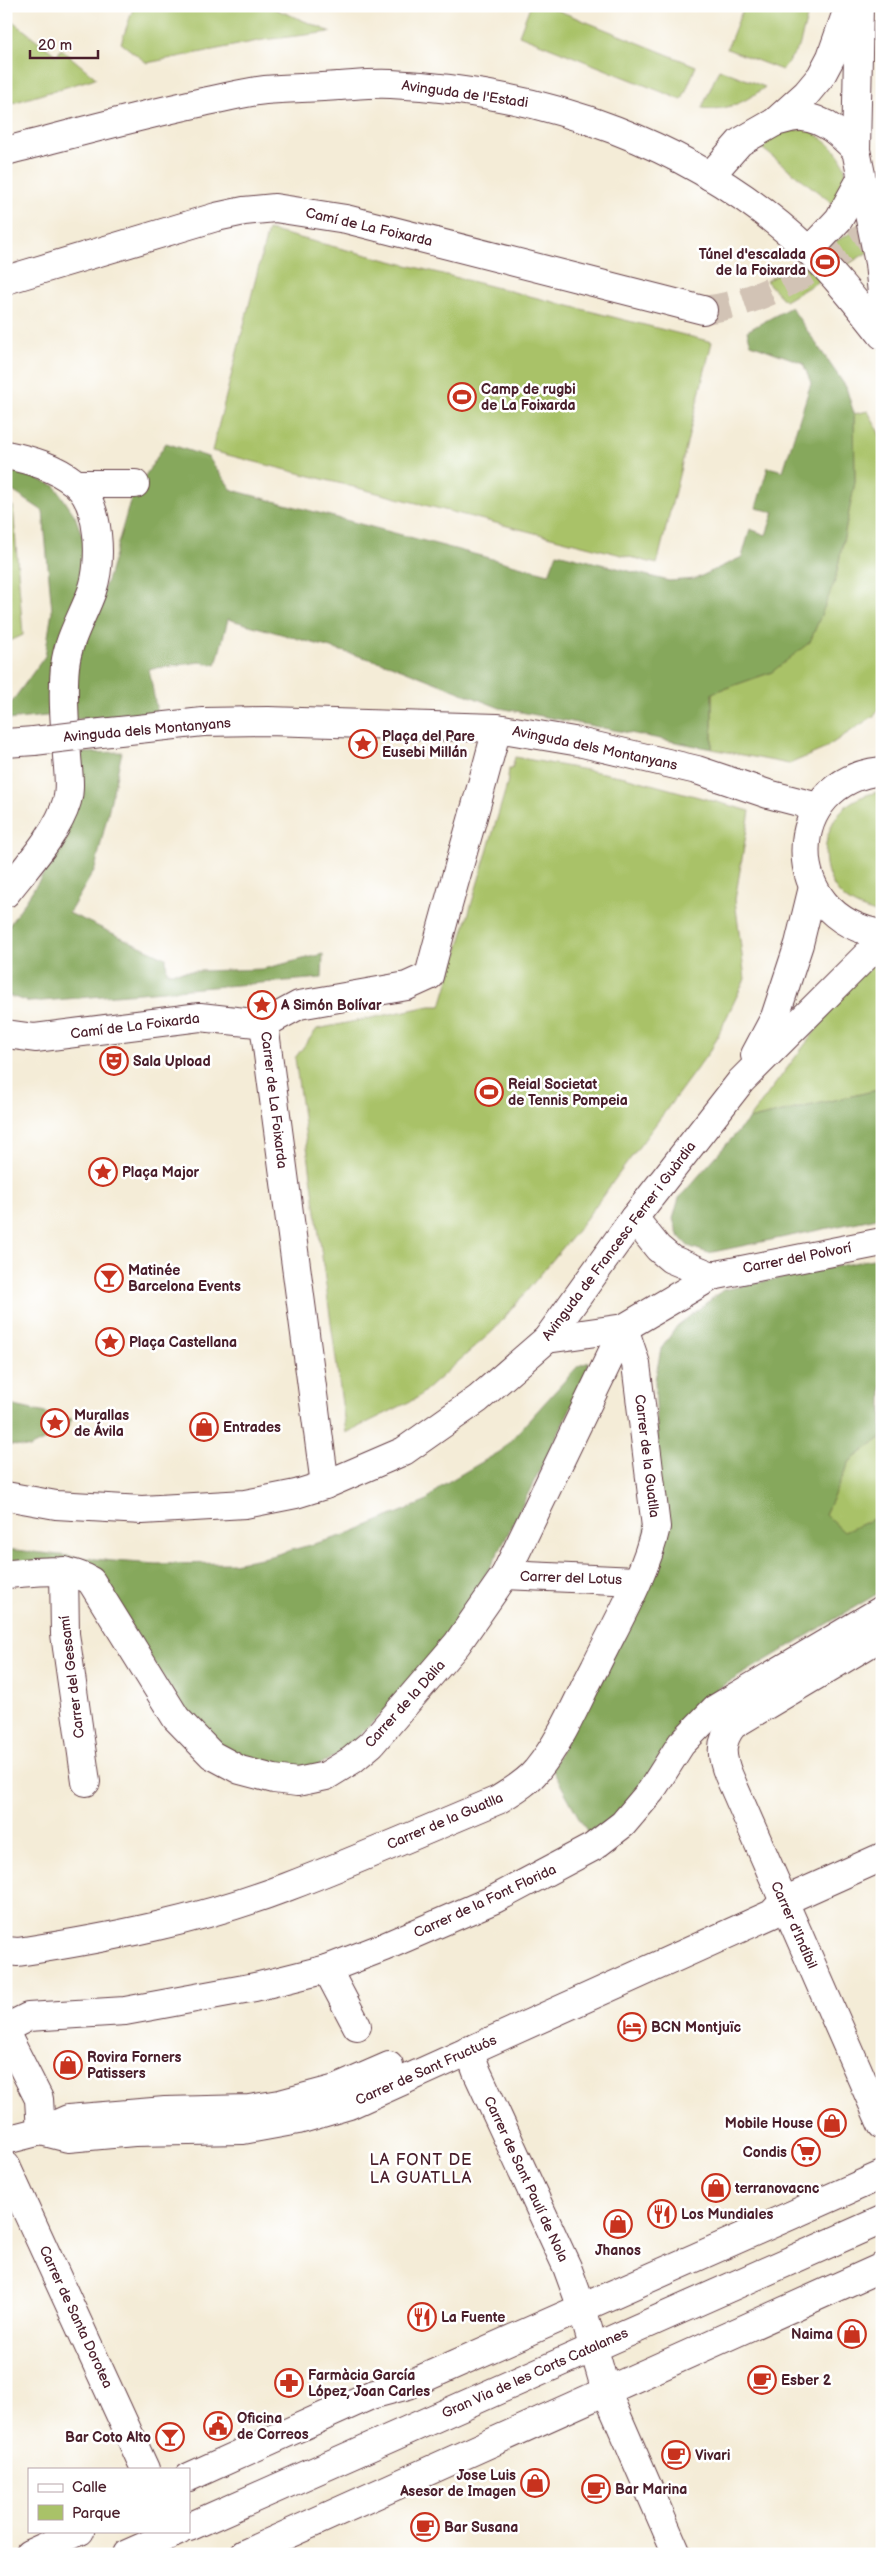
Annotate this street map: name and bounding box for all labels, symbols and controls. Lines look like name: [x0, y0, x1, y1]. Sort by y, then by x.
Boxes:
scale bar: [30, 28, 98, 60]
text: 20 m: [38, 36, 72, 55]
street label: Avinguda de l'Estadi: [401, 77, 529, 111]
street label: Camí de La Foixarda: [304, 204, 434, 250]
place label: Túnel d'escalada de la Foixarda: [699, 246, 806, 279]
sports icon: Túnel d'escalada de la Foixarda: [810, 247, 840, 277]
place label: Camp de rugbi de La Foixarda: [481, 381, 576, 414]
sports icon: Camp de rugbi de La Foixarda: [447, 382, 477, 412]
street label: Avinguda dels Montanyans: [62, 714, 232, 746]
street label: Avinguda dels Montanyans: [511, 722, 679, 774]
place label: Plaça del Pare Eusebi Millán: [382, 728, 475, 761]
place icon: Plaça del Pare Eusebi Millán: [348, 729, 378, 759]
place icon: A Simón Bolívar: [247, 990, 277, 1020]
place label: A Simón Bolívar: [280, 997, 382, 1014]
street label: Camí de La Foixarda: [69, 1010, 201, 1042]
street label: Carrer de La Foixarda: [257, 1030, 291, 1170]
theatre icon: Sala Upload: [99, 1046, 129, 1076]
place label: Sala Upload: [133, 1053, 211, 1070]
place label: Reial Societat de Tennis Pompeia: [508, 1076, 628, 1109]
sports icon: Reial Societat de Tennis Pompeia: [474, 1077, 504, 1107]
street label: Avinguda de Francesc Ferrer i Guàrdia: [538, 1138, 700, 1344]
place icon: Plaça Major: [88, 1157, 118, 1187]
place label: Plaça Major: [122, 1164, 200, 1181]
street label: Carrer del Polvorí: [741, 1239, 853, 1277]
place label: Matinée Barcelona Events: [128, 1262, 241, 1295]
bar icon: Matinée Barcelona Events: [94, 1263, 124, 1293]
place icon: Plaça Castellana: [95, 1327, 125, 1357]
place label: Plaça Castellana: [129, 1334, 237, 1351]
street label: Carrer de la Guatlla: [631, 1393, 663, 1519]
place label: Murallas de Ávila: [74, 1407, 129, 1440]
place icon: Murallas de Ávila: [40, 1408, 70, 1438]
shop icon: Entrades: [189, 1412, 219, 1442]
place label: Entrades: [223, 1419, 281, 1436]
street label: Carrer del Lotus: [520, 1568, 623, 1588]
street label: Carrer del Gessamí: [56, 1614, 88, 1739]
street label: Carrer de la Dàlia: [361, 1657, 449, 1751]
street label: Carrer de la Guatlla: [384, 1789, 506, 1853]
street label: Carrer de la Font Florida: [411, 1860, 559, 1941]
street label: Carrer d'Indíbil: [767, 1879, 821, 1971]
hotel icon: BCN Montjuïc: [617, 2012, 647, 2042]
place label: BCN Montjuïc: [651, 2019, 741, 2036]
street label: Carrer de Sant Fructuós: [353, 2031, 499, 2109]
place label: Rovira Forners Patissers: [87, 2049, 182, 2082]
shop icon: Rovira Forners Patissers: [53, 2050, 83, 2080]
street label: Carrer de Sant Paulí de Nola: [480, 2093, 572, 2265]
shop icon: Mobile House: [817, 2108, 847, 2138]
place label: Mobile House: [725, 2115, 813, 2132]
supermarket icon: Condis: [791, 2137, 821, 2167]
place label: Condis: [743, 2144, 787, 2161]
district label: LA FONT DE LA GUATLLA: [369, 2151, 473, 2188]
shop icon: terranovacnc: [701, 2173, 731, 2203]
place label: terranovacnc: [734, 2180, 820, 2197]
restaurant icon: Los Mundiales: [647, 2199, 677, 2229]
place label: Los Mundiales: [681, 2206, 773, 2223]
shop icon: Jhanos: [603, 2209, 633, 2239]
place label: Jhanos: [595, 2242, 641, 2259]
street label: Carrer de Santa Dorotea: [36, 2243, 117, 2391]
restaurant icon: La Fuente: [407, 2302, 437, 2332]
place label: La Fuente: [441, 2309, 505, 2326]
shop icon: Naima: [837, 2319, 867, 2349]
street label: Gran Via de les Corts Catalanes: [439, 2324, 631, 2422]
place label: Naima: [791, 2326, 833, 2343]
cafe icon: Esber 2: [747, 2365, 777, 2395]
place label: Farmàcia García López, Joan Carles: [308, 2367, 430, 2400]
pharmacy icon: Farmàcia García López, Joan Carles: [274, 2368, 304, 2398]
place label: Esber 2: [781, 2372, 832, 2389]
place label: Oficina de Correos: [237, 2410, 309, 2443]
public building icon: Oficina de Correos: [203, 2411, 233, 2441]
bar icon: Bar Coto Alto: [155, 2422, 185, 2452]
place label: Bar Coto Alto: [65, 2429, 151, 2446]
cafe icon: Vivari: [661, 2440, 691, 2470]
place label: Vivari: [695, 2447, 730, 2464]
place label: Jose Luis Asesor de Imagen: [399, 2467, 516, 2500]
legend: [28, 2468, 190, 2532]
shop icon: Jose Luis Asesor de Imagen: [520, 2468, 550, 2498]
cafe icon: Bar Marina: [581, 2474, 611, 2504]
text: Calle: [72, 2478, 107, 2497]
place label: Bar Marina: [615, 2481, 687, 2498]
text: Parque: [72, 2504, 121, 2523]
cafe icon: Bar Susana: [410, 2512, 440, 2542]
place label: Bar Susana: [444, 2519, 518, 2536]

